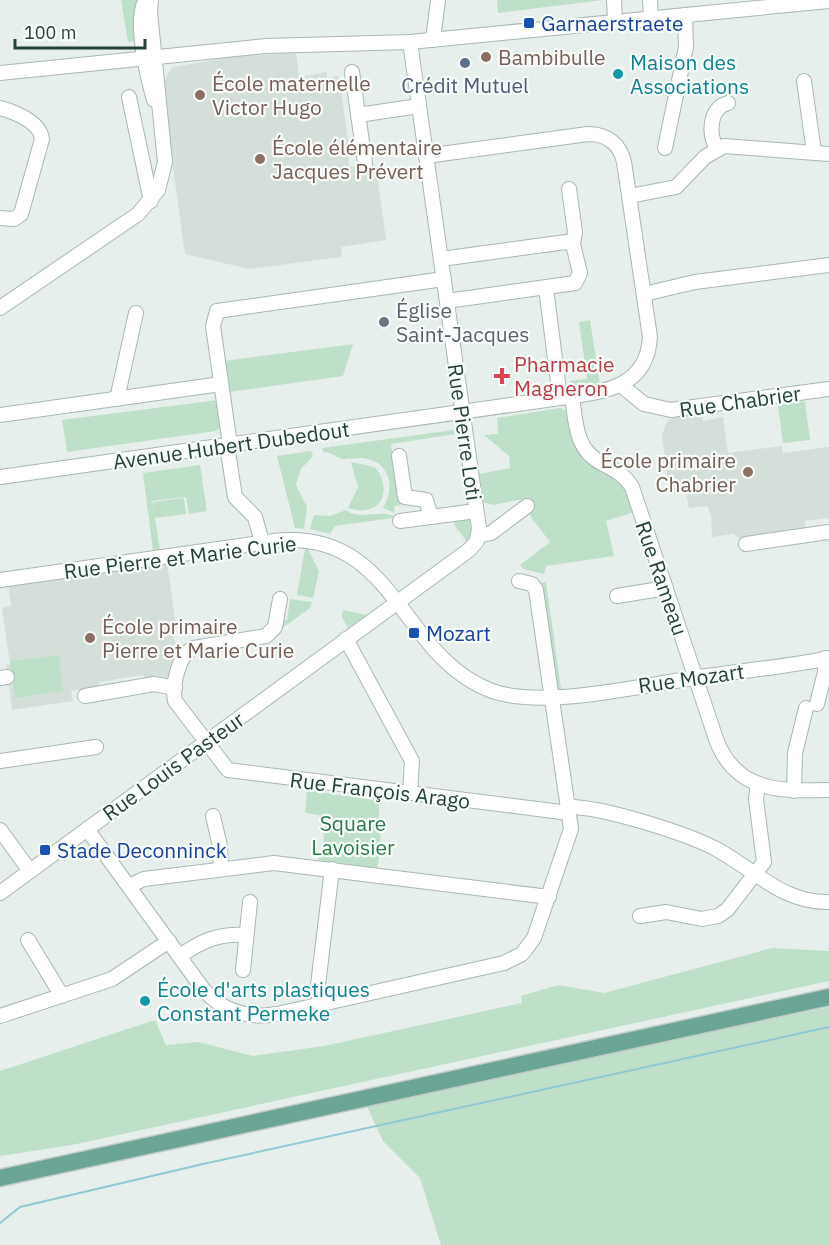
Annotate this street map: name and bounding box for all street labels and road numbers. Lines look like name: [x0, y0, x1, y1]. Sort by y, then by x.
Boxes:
street label: Rue Pierre Loti: [442, 362, 488, 502]
street label: Rue Chabrier: [677, 379, 803, 423]
street label: Avenue Hubert Dubedout: [111, 415, 351, 475]
street label: Rue Rameau: [629, 517, 695, 639]
street label: Rue Pierre et Marie Curie: [62, 529, 298, 585]
street label: Rue Mozart: [636, 657, 746, 699]
street label: Rue Louis Pasteur: [97, 705, 250, 827]
street label: Rue François Arago: [288, 765, 472, 815]

